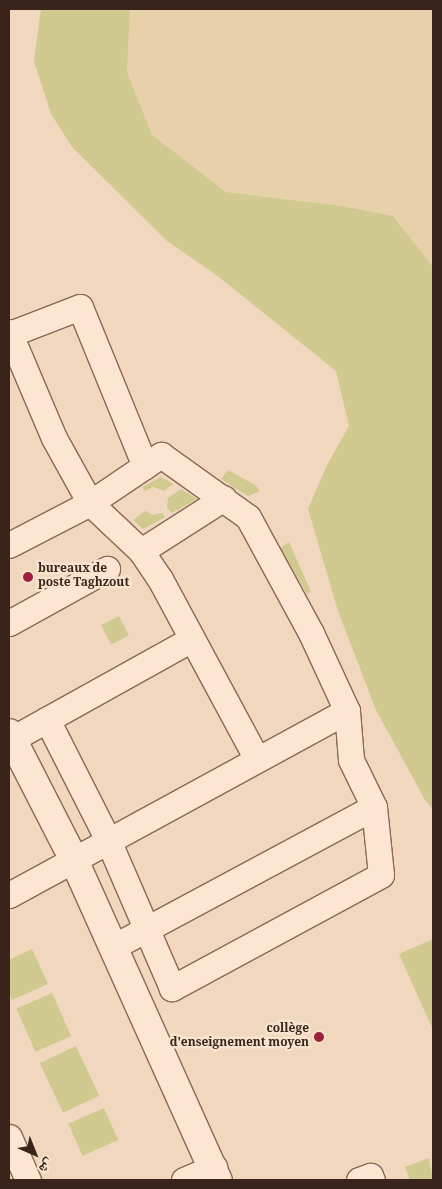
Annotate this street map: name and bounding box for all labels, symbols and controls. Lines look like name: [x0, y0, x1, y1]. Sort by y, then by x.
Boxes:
place label: bureaux de poste Taghzout: [38, 563, 129, 591]
marker: bureaux de poste Taghzout: [22, 571, 34, 583]
place label: collège d'enseignement moyen: [170, 1023, 309, 1051]
marker: collège d'enseignement moyen: [313, 1031, 325, 1043]
north arrow: [10, 1129, 60, 1179]
text: ش: [32, 1151, 59, 1179]

